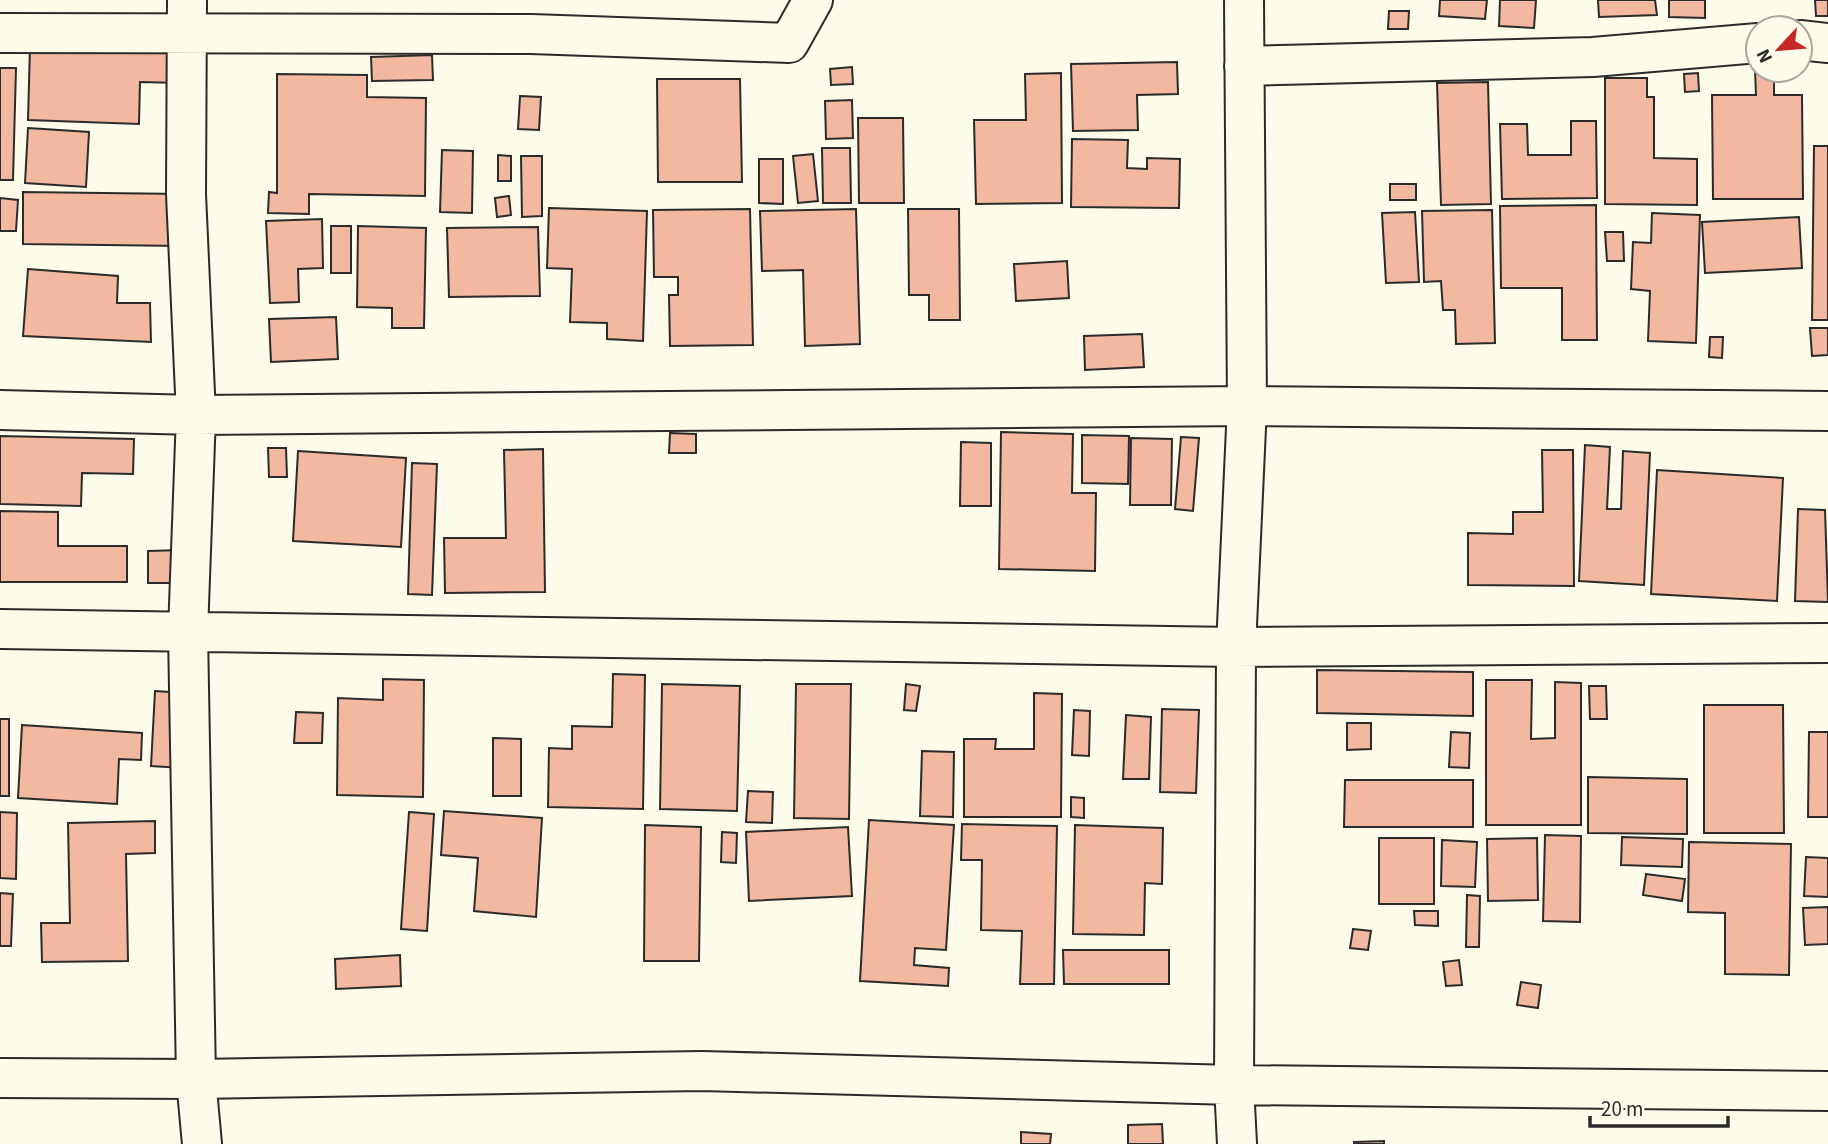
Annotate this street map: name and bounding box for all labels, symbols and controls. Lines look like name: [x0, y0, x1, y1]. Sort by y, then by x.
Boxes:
north arrow: [1744, 14, 1814, 84]
text: N: [1750, 44, 1780, 67]
scale bar: [1590, 1084, 1728, 1128]
text: 20 m: [1601, 1094, 1643, 1124]

